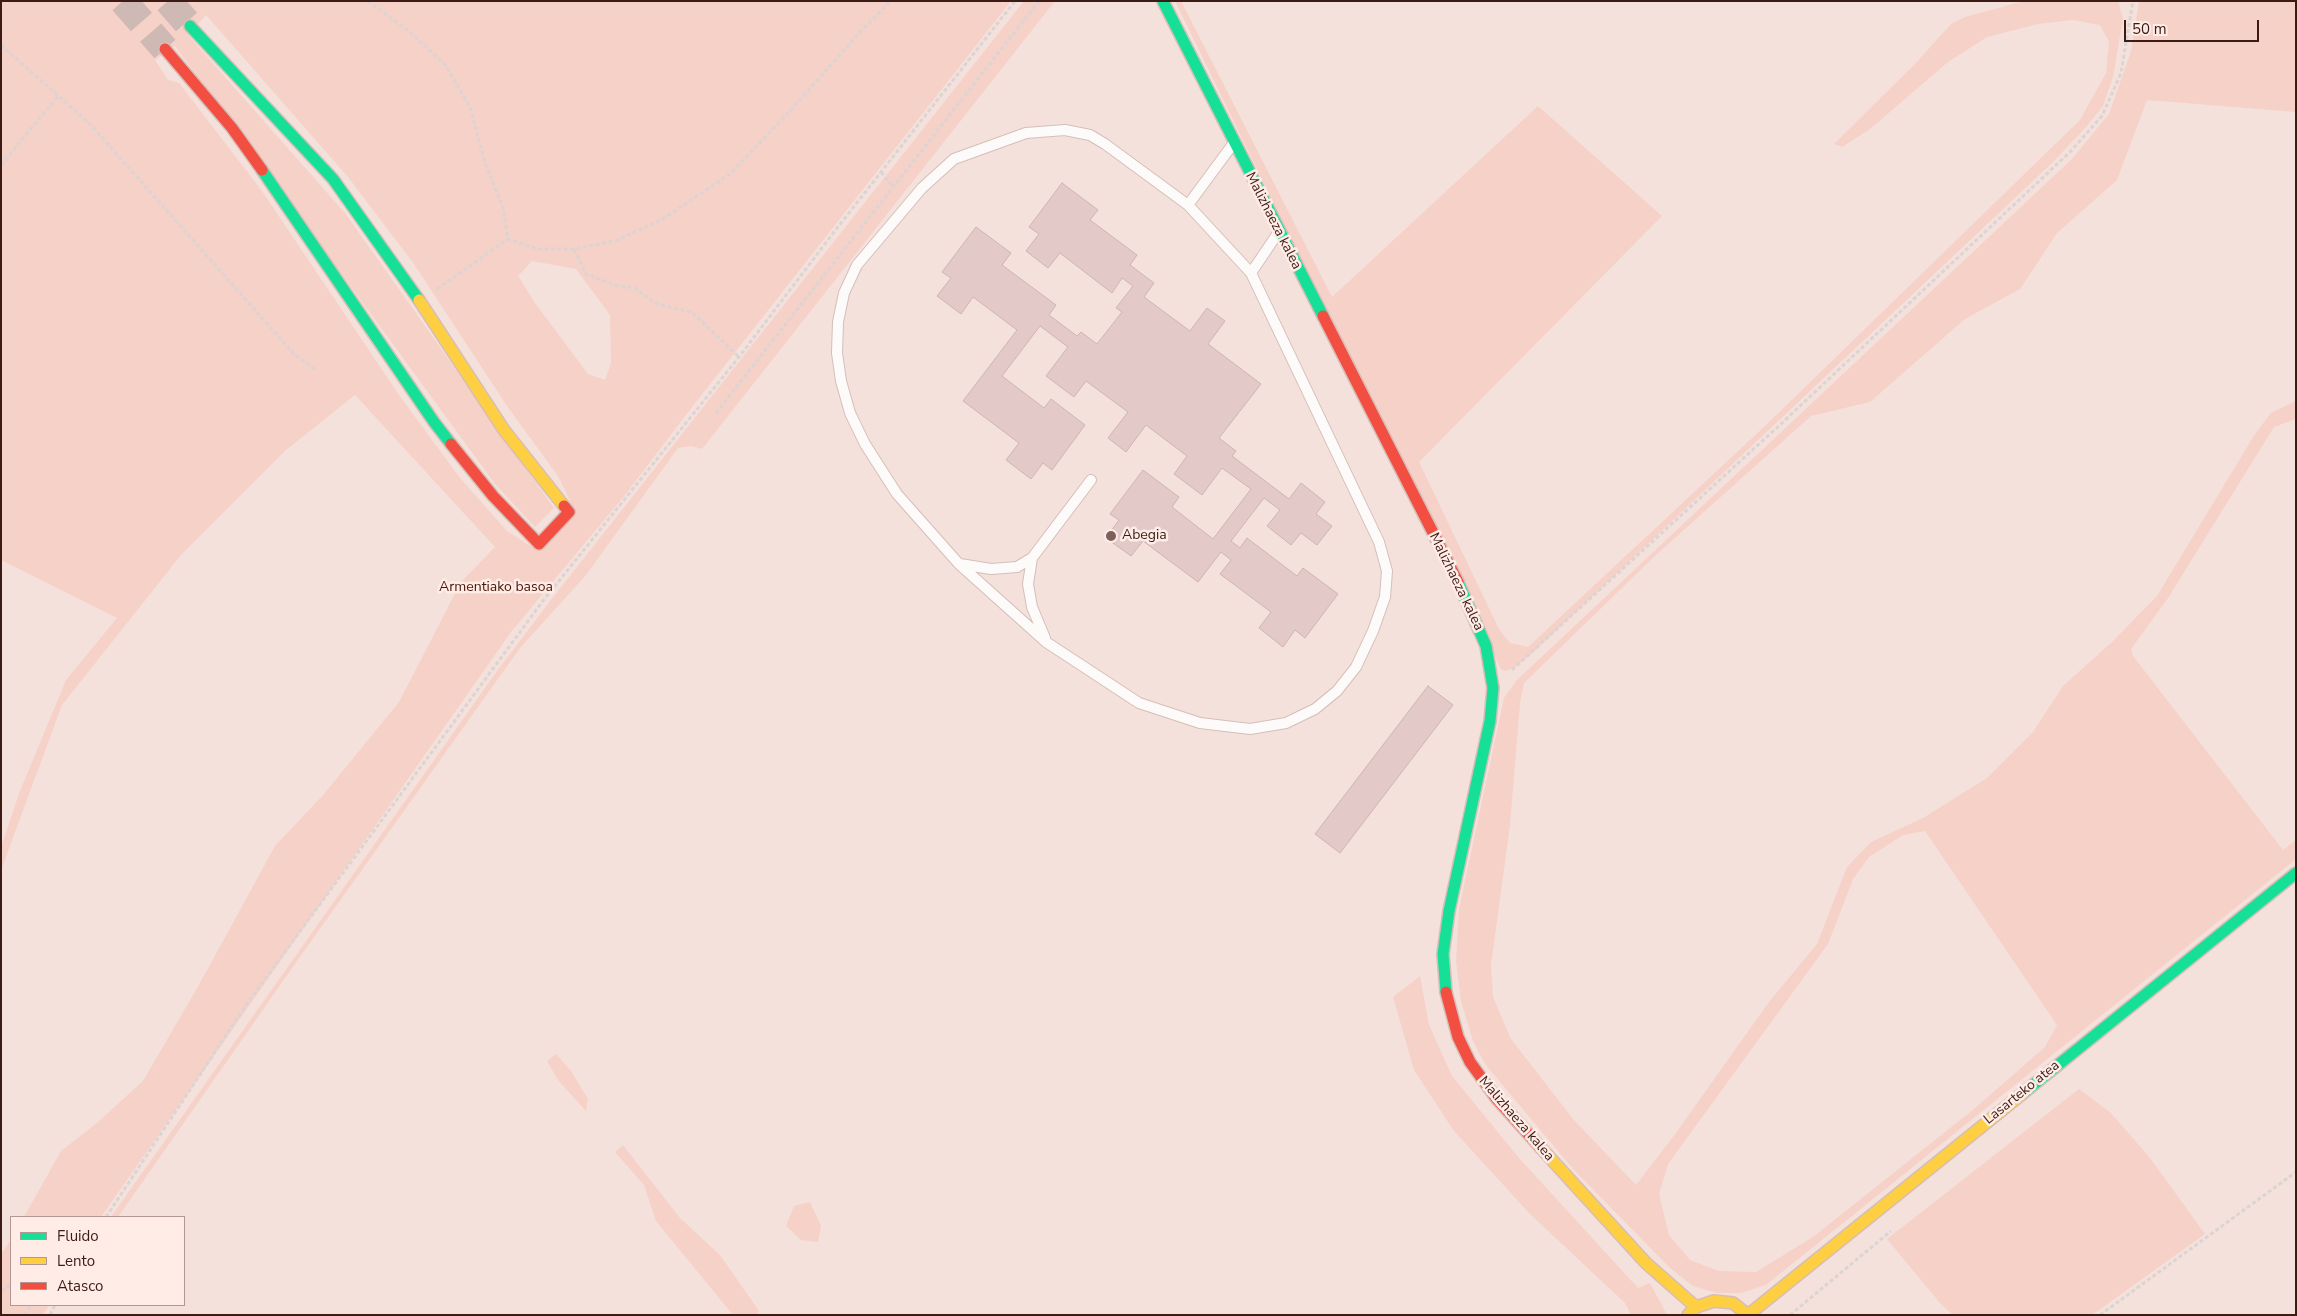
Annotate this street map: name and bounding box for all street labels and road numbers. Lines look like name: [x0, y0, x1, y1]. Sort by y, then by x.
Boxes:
street label: Malizhaeza kalea: [1241, 170, 1305, 272]
street label: Malizhaeza kalea: [1425, 530, 1487, 634]
street label: Lasarteko atea: [1981, 1057, 2063, 1129]
street label: Malizhaeza kalea: [1475, 1073, 1557, 1165]

